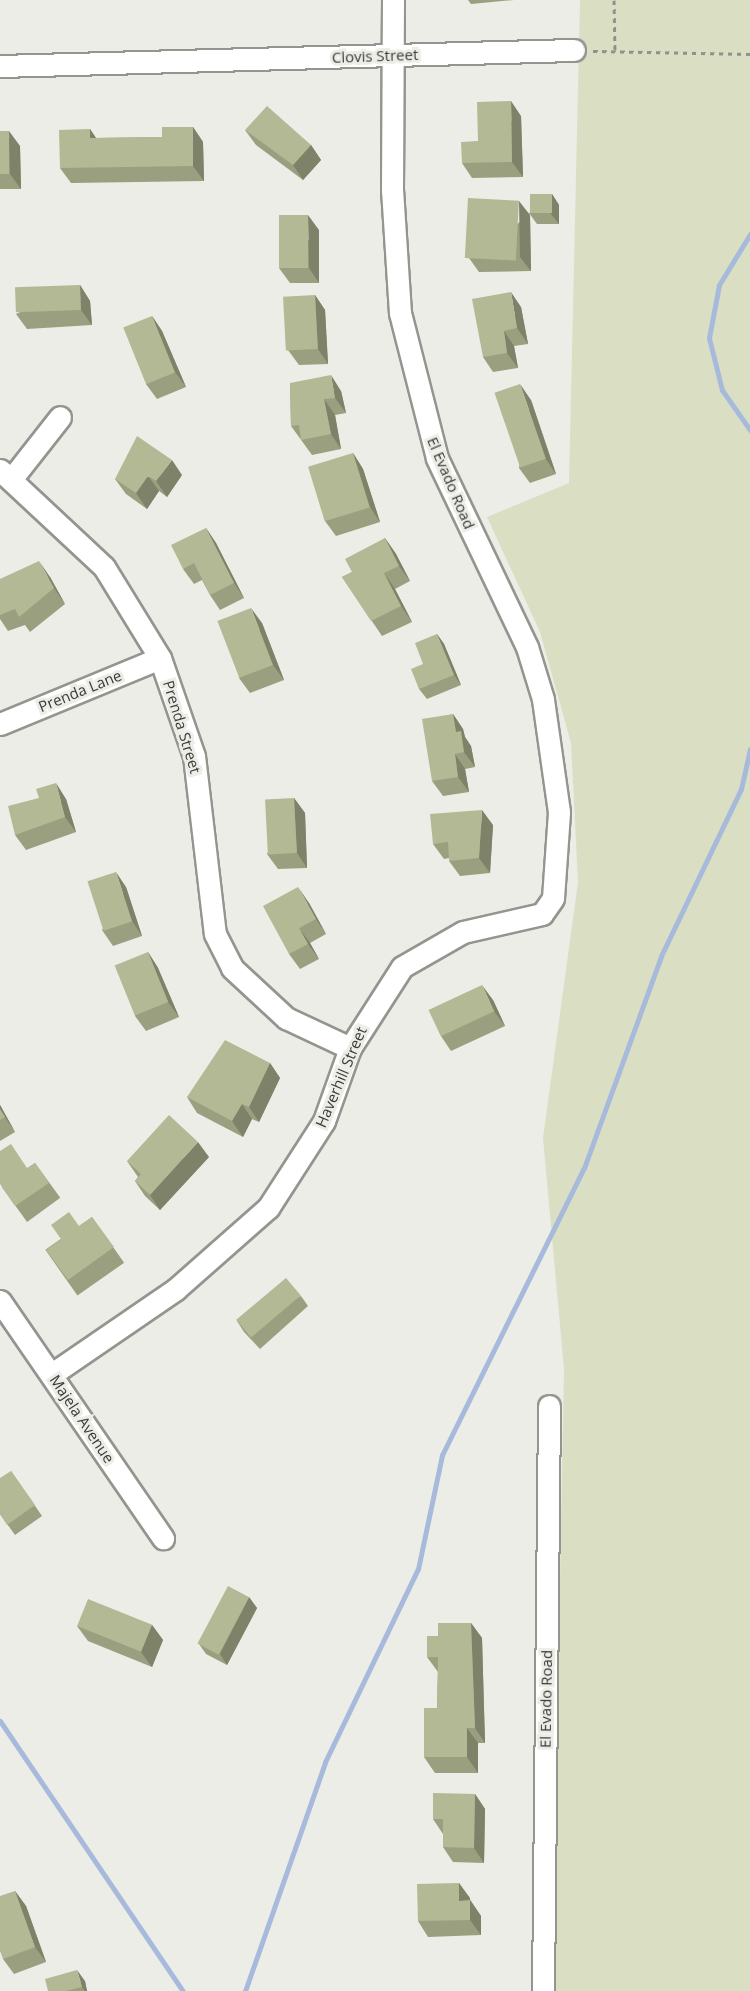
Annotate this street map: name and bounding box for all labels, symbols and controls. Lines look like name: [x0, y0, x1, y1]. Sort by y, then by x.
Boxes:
street label: Clovis Street: [331, 45, 419, 67]
street label: El Evado Road: [424, 434, 478, 532]
street label: Prenda Lane: [36, 666, 124, 716]
street label: Prenda Street: [159, 678, 205, 776]
street label: Haverhill Street: [312, 1024, 370, 1130]
street label: Majela Avenue: [46, 1372, 118, 1466]
street label: El Evado Road: [536, 1650, 556, 1748]

